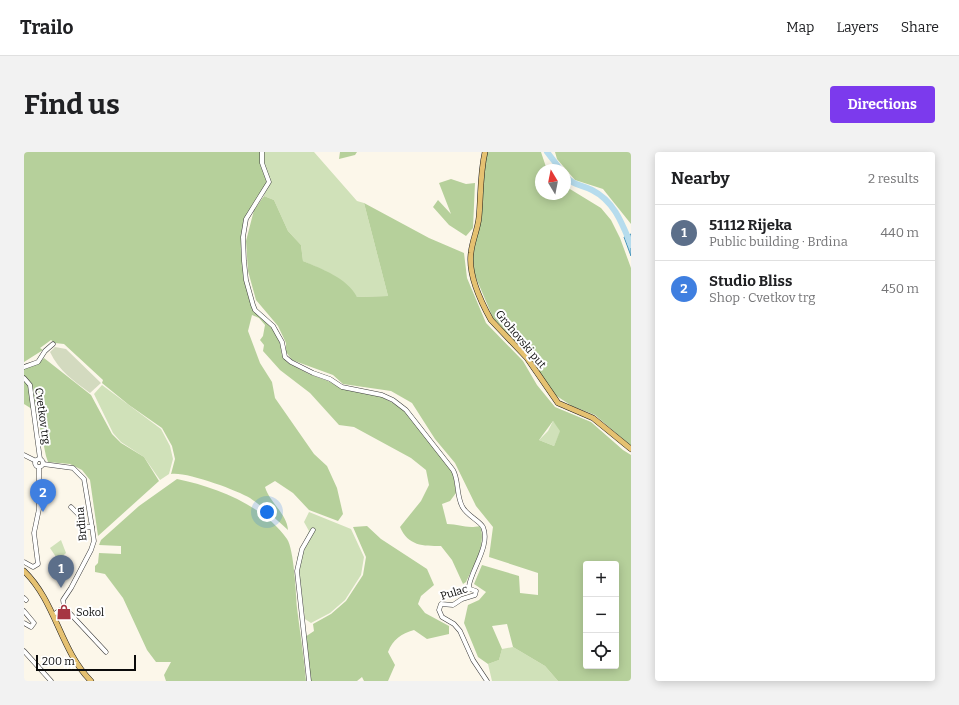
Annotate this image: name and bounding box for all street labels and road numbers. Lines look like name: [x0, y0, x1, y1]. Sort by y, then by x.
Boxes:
street label: Grohovski put: [493, 308, 549, 371]
street label: Cvetkov trg: [32, 387, 53, 445]
street label: Brdina: [74, 506, 89, 542]
street label: Pulac: [439, 582, 470, 603]

